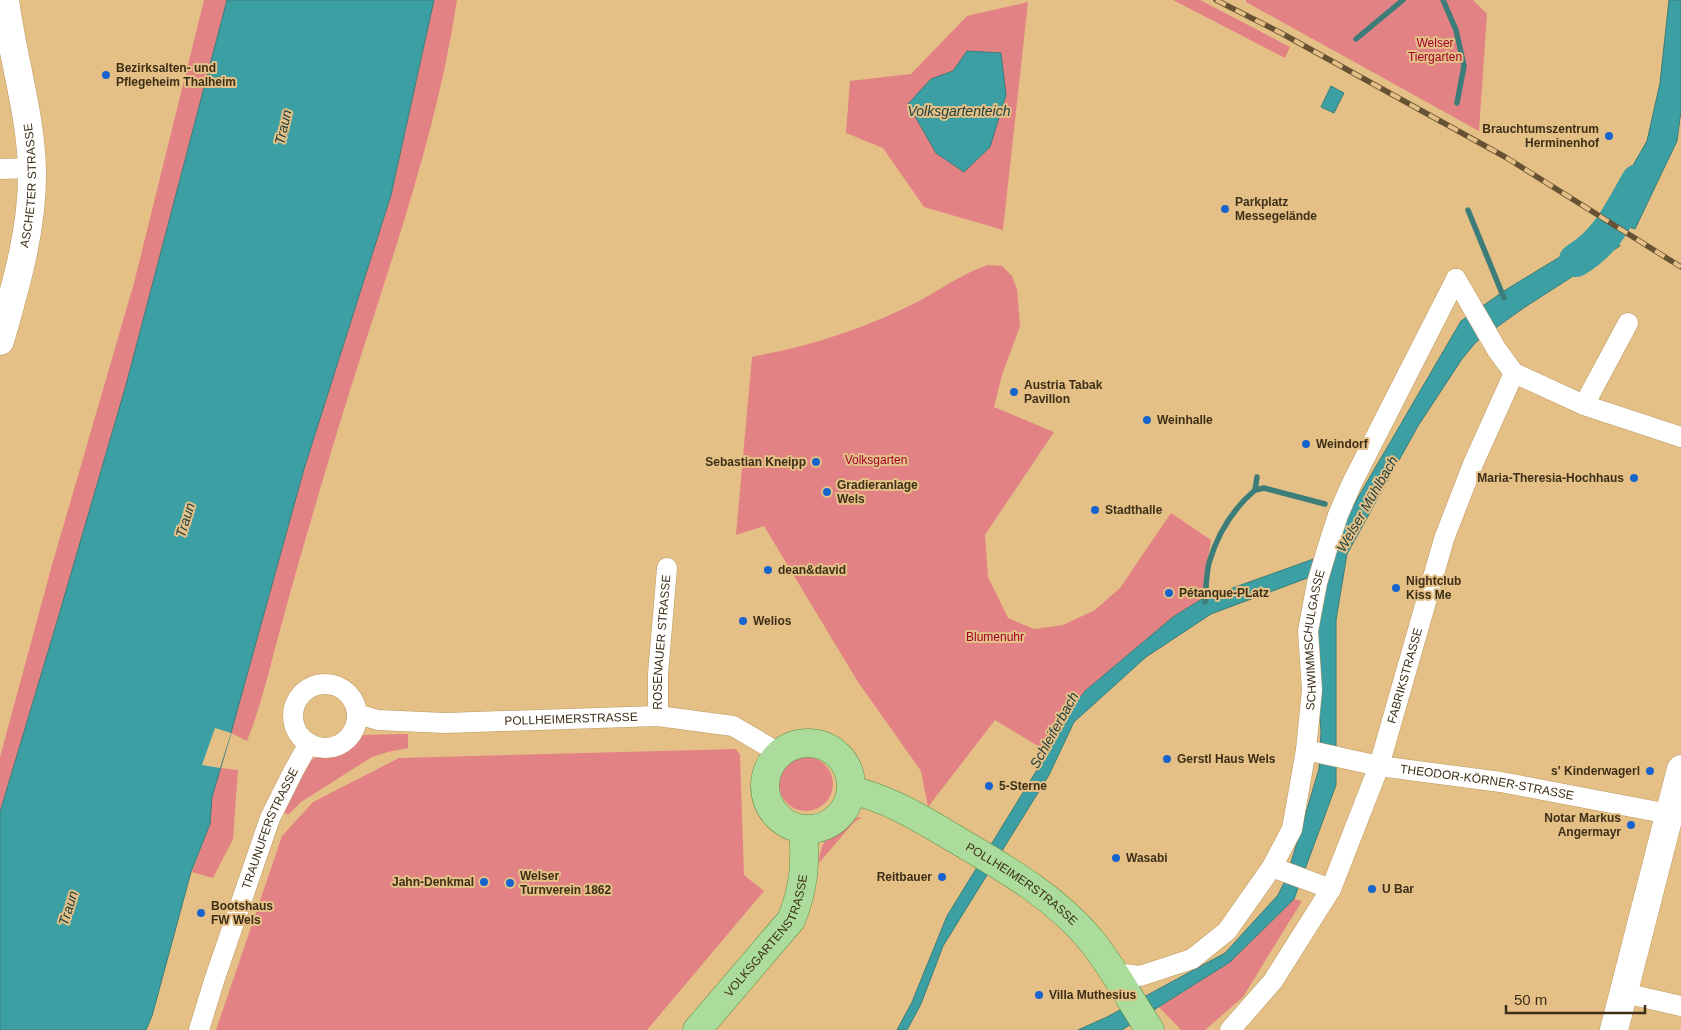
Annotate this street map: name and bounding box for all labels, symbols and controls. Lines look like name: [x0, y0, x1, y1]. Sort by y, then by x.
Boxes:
park label: Welser Tiergarten: [1408, 36, 1462, 64]
place label: Bezirksalten- und Pflegeheim Thalheim: [116, 61, 236, 89]
marker: Bezirksalten- und Pflegeheim Thalheim: [100, 69, 112, 81]
water label: Volksgartenteich: [908, 103, 1011, 119]
water label: Traun: [271, 108, 295, 146]
street label: ASCHETER STRASSE: [17, 122, 39, 249]
place label: Brauchtumszentrum Herminenhof: [1482, 122, 1600, 150]
marker: Brauchtumszentrum Herminenhof: [1603, 130, 1615, 142]
place label: Parkplatz Messegelände: [1235, 195, 1317, 223]
marker: Parkplatz Messegelände: [1219, 203, 1231, 215]
place label: Austria Tabak Pavillon: [1024, 378, 1103, 406]
marker: Austria Tabak Pavillon: [1008, 386, 1020, 398]
place label: Weinhalle: [1157, 413, 1213, 427]
marker: Weinhalle: [1141, 414, 1153, 426]
place label: Weindorf: [1316, 437, 1369, 451]
marker: Weindorf: [1300, 438, 1312, 450]
park label: Volksgarten: [845, 453, 907, 467]
water label: Welser Mühlbach: [1333, 453, 1401, 555]
place label: Sebastian Kneipp: [705, 455, 806, 469]
marker: Sebastian Kneipp: [810, 456, 822, 468]
place label: Maria-Theresia-Hochhaus: [1477, 471, 1624, 485]
marker: Maria-Theresia-Hochhaus: [1628, 472, 1640, 484]
place label: Gradieranlage Wels: [837, 478, 918, 506]
marker: Gradieranlage Wels: [821, 486, 833, 498]
water label: Traun: [172, 500, 198, 539]
place label: Stadthalle: [1105, 503, 1163, 517]
marker: Stadthalle: [1089, 504, 1101, 516]
place label: dean&david: [778, 563, 846, 577]
marker: dean&david: [762, 564, 774, 576]
street label: SCHWIMMSCHULGASSE: [1301, 568, 1328, 711]
street label: ROSENAUER STRASSE: [651, 574, 673, 710]
place label: Nightclub Kiss Me: [1406, 574, 1461, 602]
marker: Nightclub Kiss Me: [1390, 582, 1402, 594]
place label: Pétanque-PLatz: [1179, 586, 1269, 600]
marker: Pétanque-PLatz: [1163, 587, 1175, 599]
place label: Welios: [753, 614, 792, 628]
marker: Welios: [737, 615, 749, 627]
street label: FABRIKSTRASSE: [1385, 626, 1425, 725]
park label: Blumenuhr: [966, 630, 1024, 644]
water label: Schleiferbach: [1026, 689, 1082, 771]
street label: POLLHEIMERSTRASSE: [504, 710, 638, 728]
place label: Gerstl Haus Wels: [1177, 752, 1276, 766]
marker: Gerstl Haus Wels: [1161, 753, 1173, 765]
street label: THEODOR-KÖRNER-STRASSE: [1399, 762, 1575, 803]
place label: s' Kinderwagerl: [1551, 764, 1640, 778]
street label: TRAUNUFERSTRASSE: [239, 765, 301, 891]
marker: s' Kinderwagerl: [1644, 765, 1656, 777]
place label: 5-Sterne: [999, 779, 1047, 793]
marker: 5-Sterne: [983, 780, 995, 792]
place label: Notar Markus Angermayr: [1544, 811, 1621, 839]
marker: Notar Markus Angermayr: [1625, 819, 1637, 831]
street label: POLLHEIMERSTRASSE: [963, 840, 1080, 928]
place label: Wasabi: [1126, 851, 1168, 865]
marker: Wasabi: [1110, 852, 1122, 864]
place label: Welser Turnverein 1862: [520, 869, 611, 897]
place label: Reitbauer: [877, 870, 932, 884]
marker: Reitbauer: [936, 871, 948, 883]
street label: VOLKSGARTENSTRASSE: [722, 873, 810, 1000]
place label: Jahn-Denkmal: [392, 875, 474, 889]
marker: Jahn-Denkmal: [478, 876, 490, 888]
marker: Welser Turnverein 1862: [504, 877, 516, 889]
place label: U Bar: [1382, 882, 1414, 896]
marker: U Bar: [1366, 883, 1378, 895]
water label: Traun: [55, 888, 81, 927]
place label: Bootshaus FW Wels: [211, 899, 273, 927]
marker: Bootshaus FW Wels: [195, 907, 207, 919]
scale bar: [1506, 982, 1645, 1014]
place label: Villa Muthesius: [1049, 988, 1136, 1002]
marker: Villa Muthesius: [1033, 989, 1045, 1001]
text: 50 m: [1514, 991, 1547, 1008]

